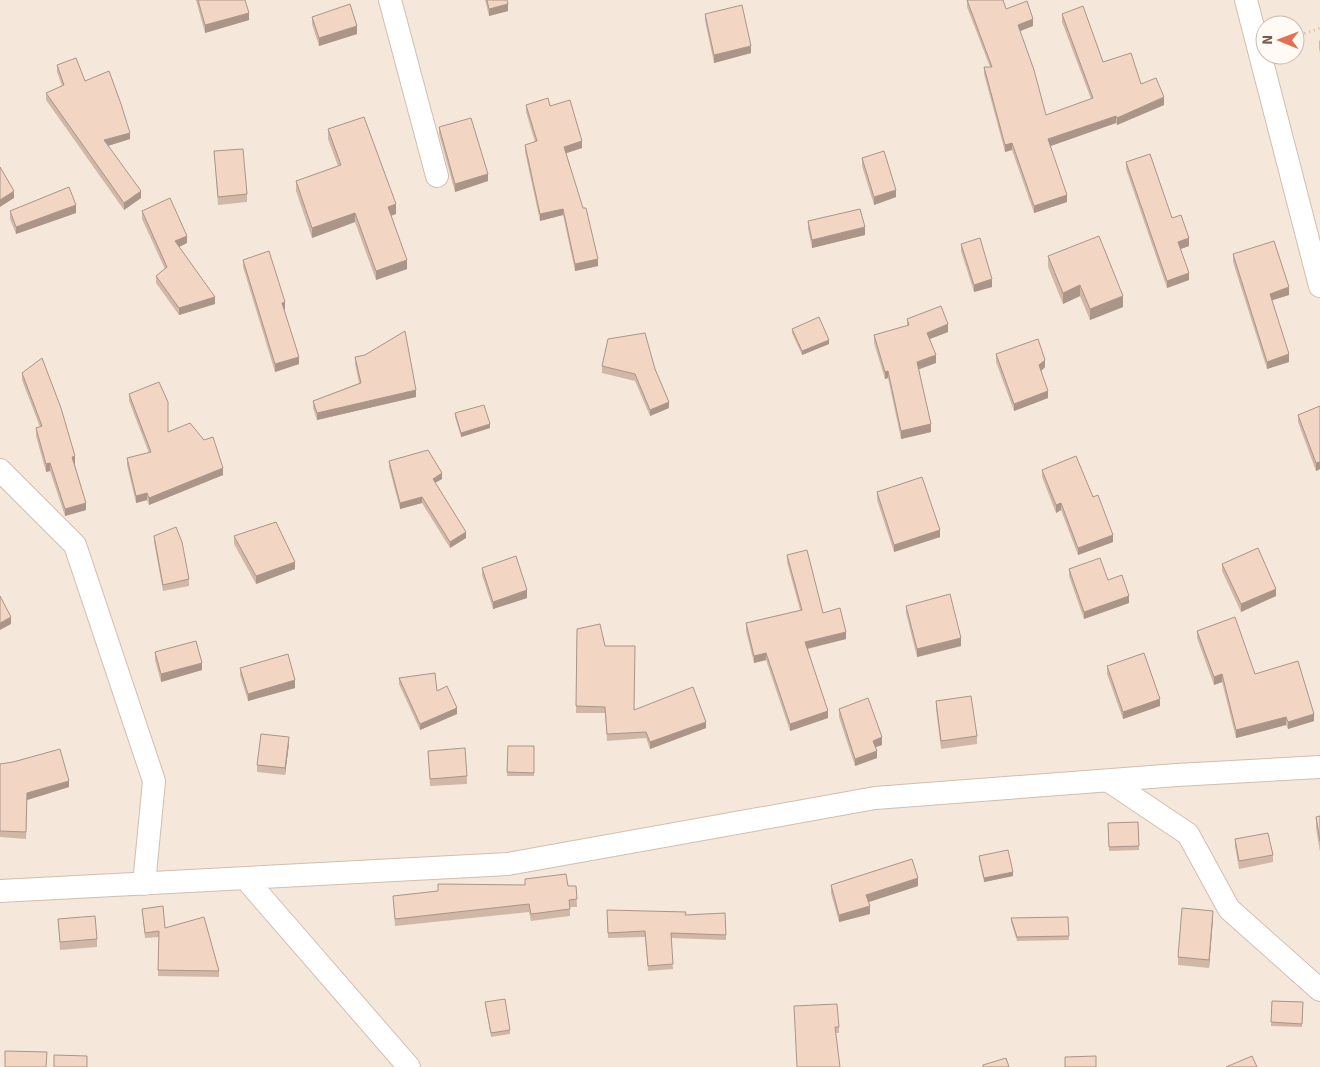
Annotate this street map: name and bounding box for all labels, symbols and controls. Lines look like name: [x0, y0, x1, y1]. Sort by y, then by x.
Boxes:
north arrow: [1255, 15, 1305, 65]
text: N: [1259, 35, 1276, 45]

